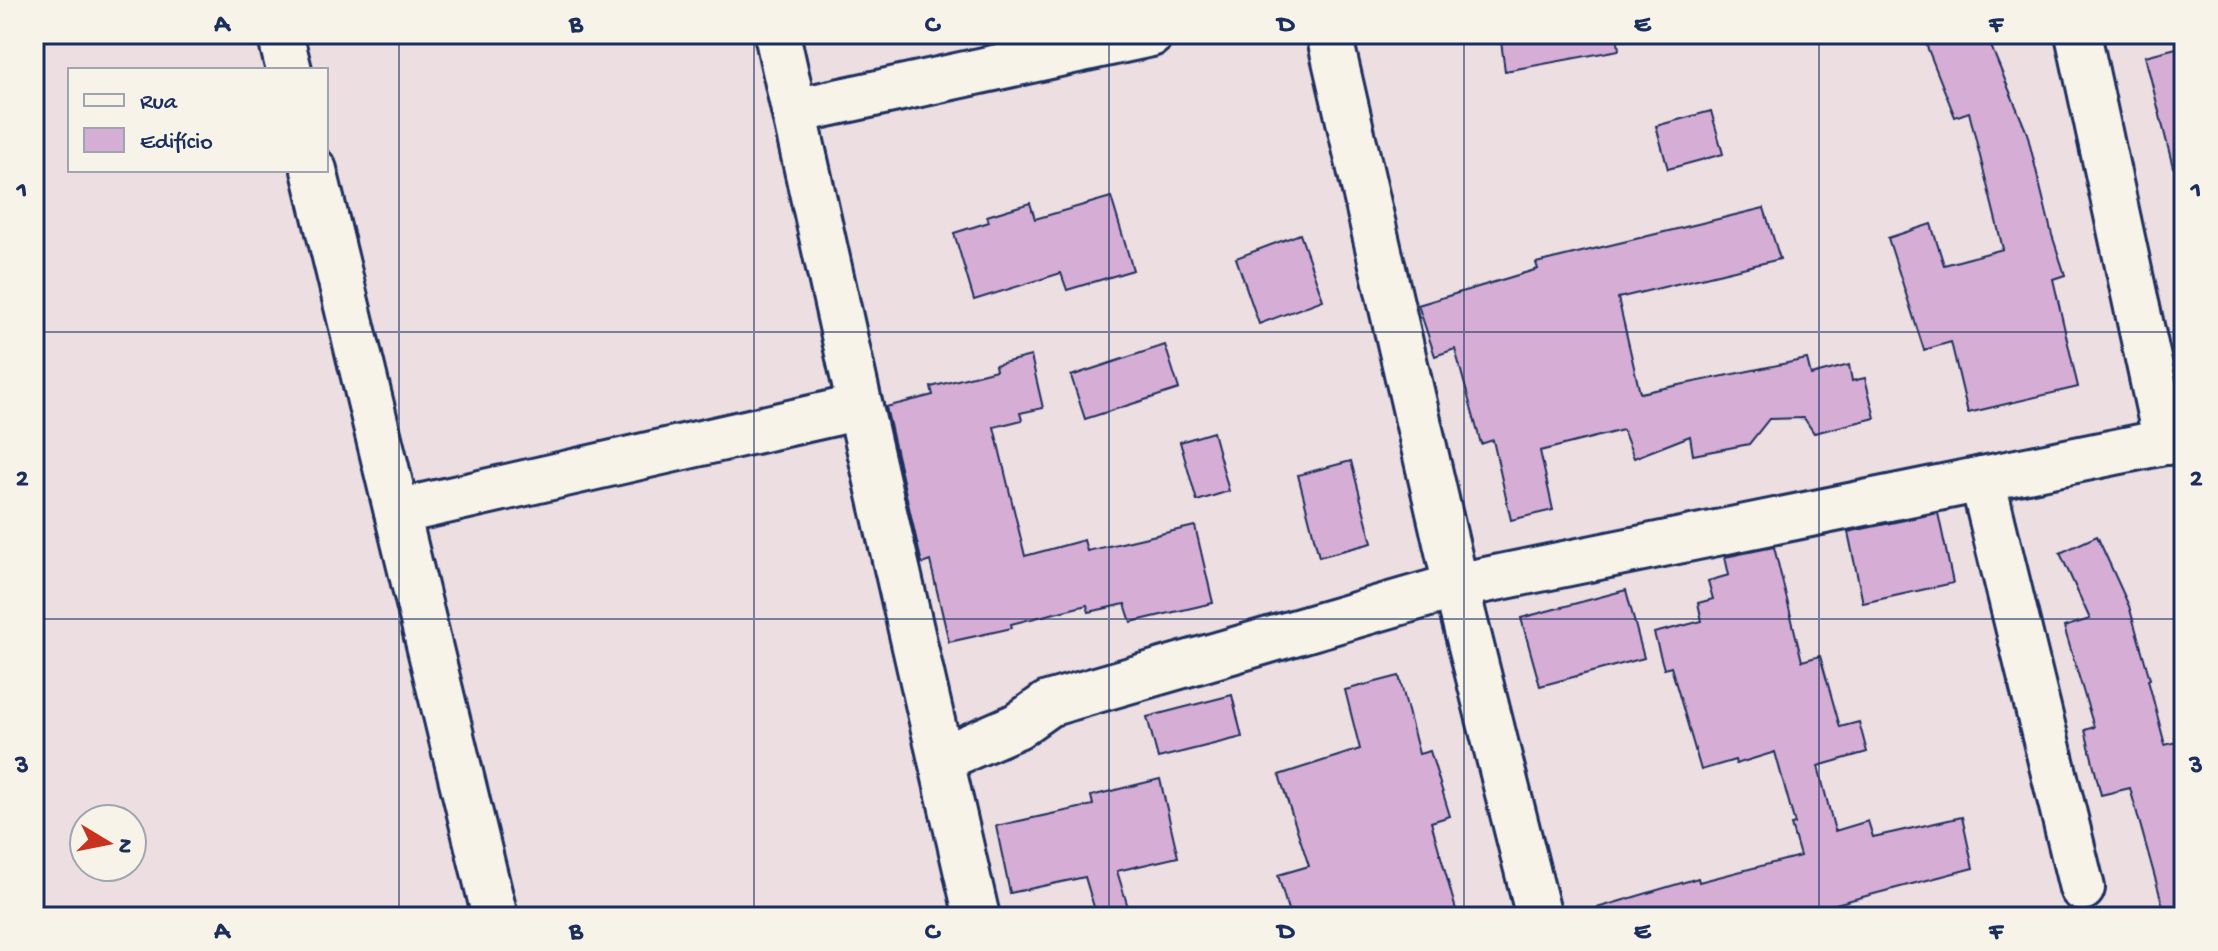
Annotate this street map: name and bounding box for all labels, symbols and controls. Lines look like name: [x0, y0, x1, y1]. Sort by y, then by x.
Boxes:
text: A: [213, 11, 231, 42]
text: B: [568, 11, 584, 42]
text: C: [925, 11, 942, 42]
text: D: [1276, 11, 1296, 42]
text: E: [1634, 11, 1652, 42]
text: F: [1988, 11, 2004, 42]
legend: [68, 68, 328, 172]
text: Rua: [140, 89, 178, 118]
text: Edifício: [140, 129, 213, 158]
text: 1: [16, 177, 27, 208]
text: 1: [2190, 177, 2201, 208]
text: 2: [16, 465, 29, 496]
text: 2: [2190, 465, 2203, 496]
text: 3: [14, 752, 29, 783]
text: 3: [2188, 752, 2203, 783]
north arrow: [68, 803, 148, 883]
text: N: [110, 836, 138, 855]
text: A: [213, 918, 231, 949]
text: B: [568, 918, 584, 949]
text: C: [925, 918, 942, 949]
text: D: [1276, 918, 1296, 949]
text: E: [1634, 918, 1652, 949]
text: F: [1988, 918, 2004, 949]

